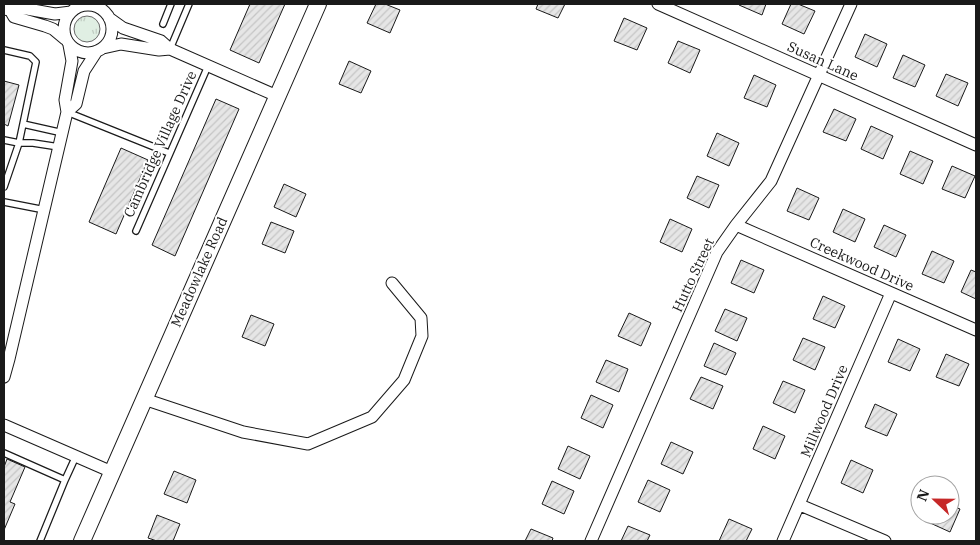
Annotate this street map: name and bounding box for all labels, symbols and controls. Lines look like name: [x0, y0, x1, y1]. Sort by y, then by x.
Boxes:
street label: Susan Lane: [785, 37, 861, 85]
street label: Cambridge Village Drive: [119, 68, 201, 220]
street label: Meadowlake Road: [167, 214, 232, 330]
street label: Creekwood Drive: [807, 233, 917, 295]
street label: Hutto Street: [668, 235, 718, 315]
street label: Millwood Drive: [796, 362, 852, 460]
north arrow: [910, 475, 960, 525]
text: N: [913, 487, 933, 504]

